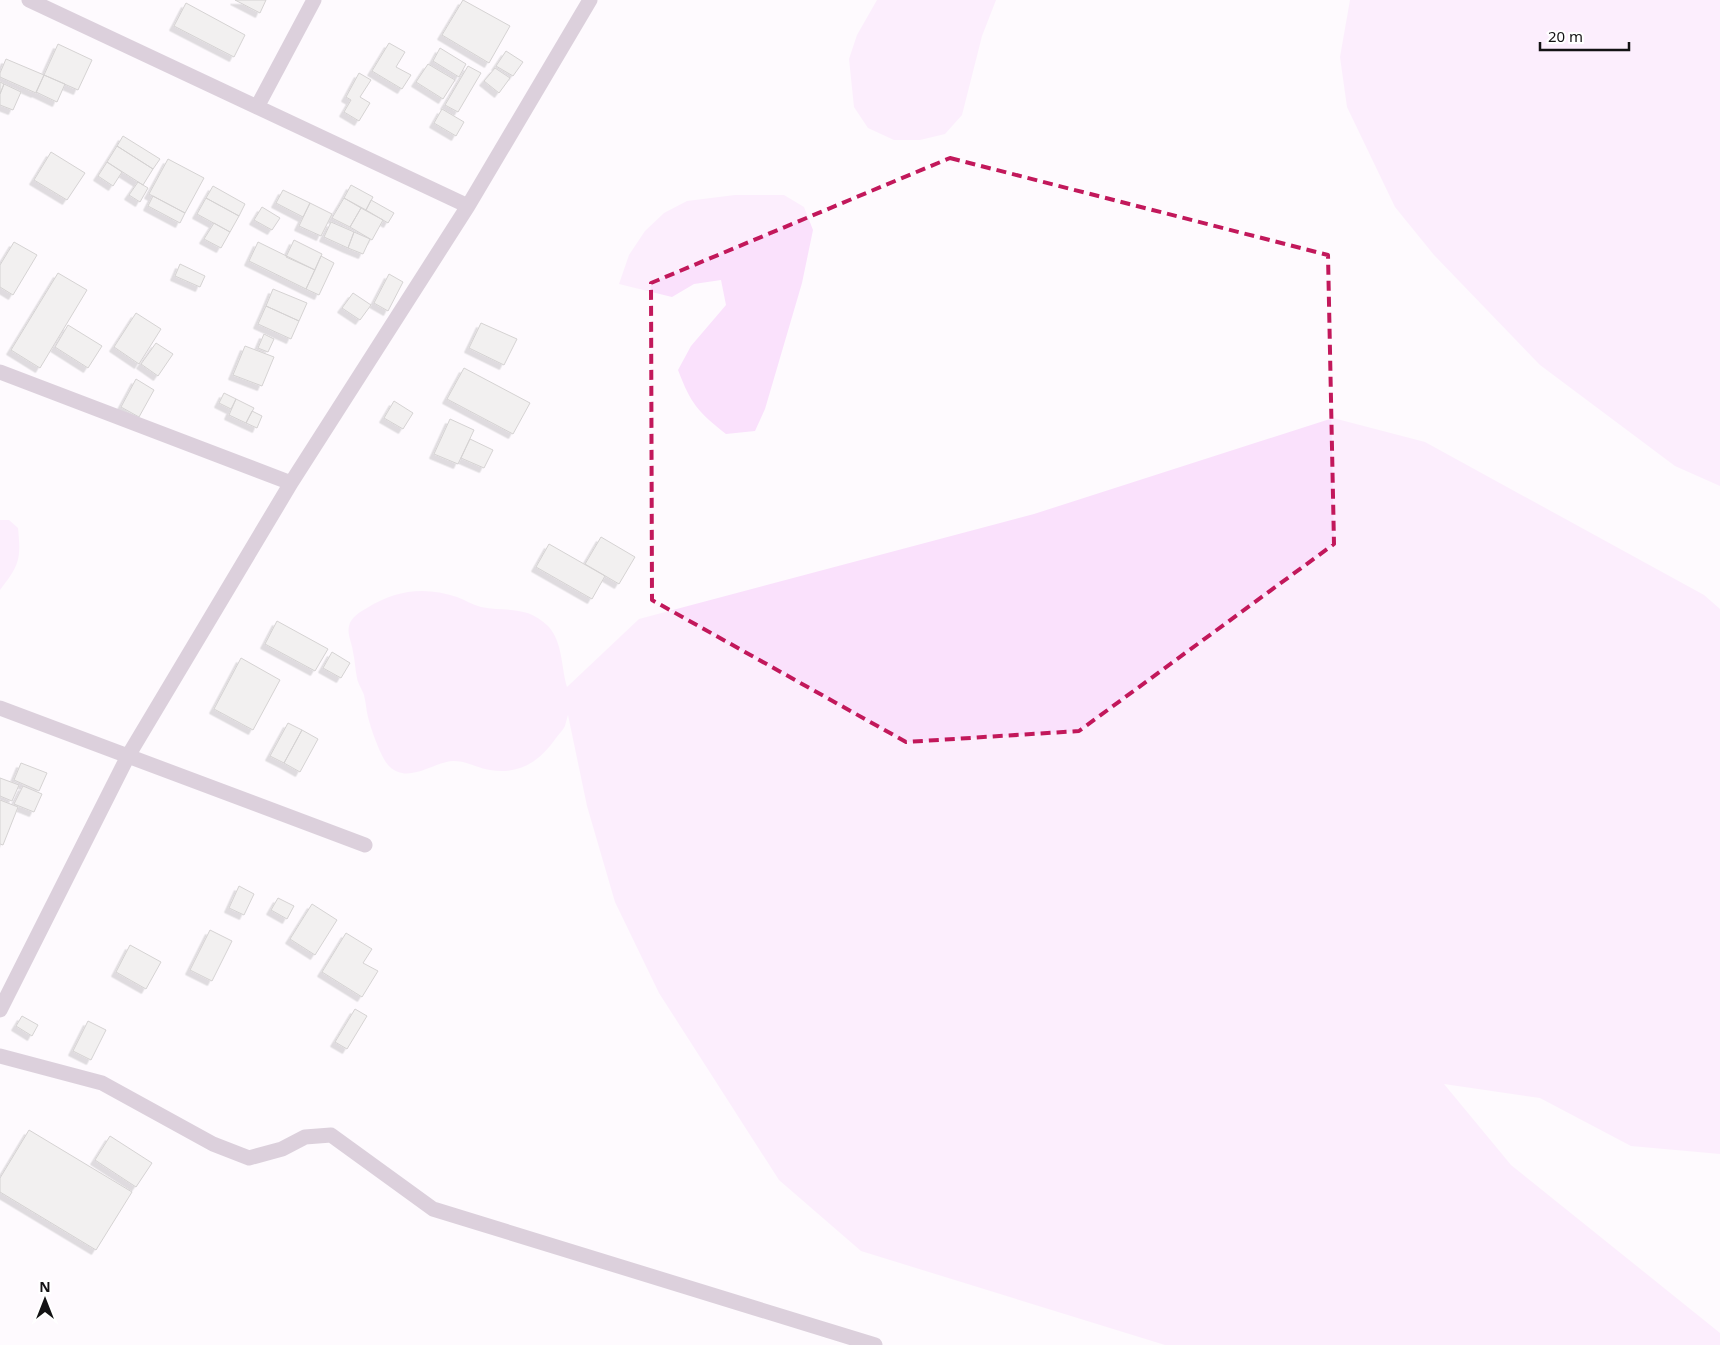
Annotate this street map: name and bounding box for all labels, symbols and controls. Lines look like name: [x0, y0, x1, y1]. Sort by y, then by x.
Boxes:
scale bar: [1540, 20, 1629, 52]
text: 20 m: [1548, 26, 1583, 46]
north arrow: [20, 1275, 70, 1325]
text: N: [39, 1277, 51, 1296]

